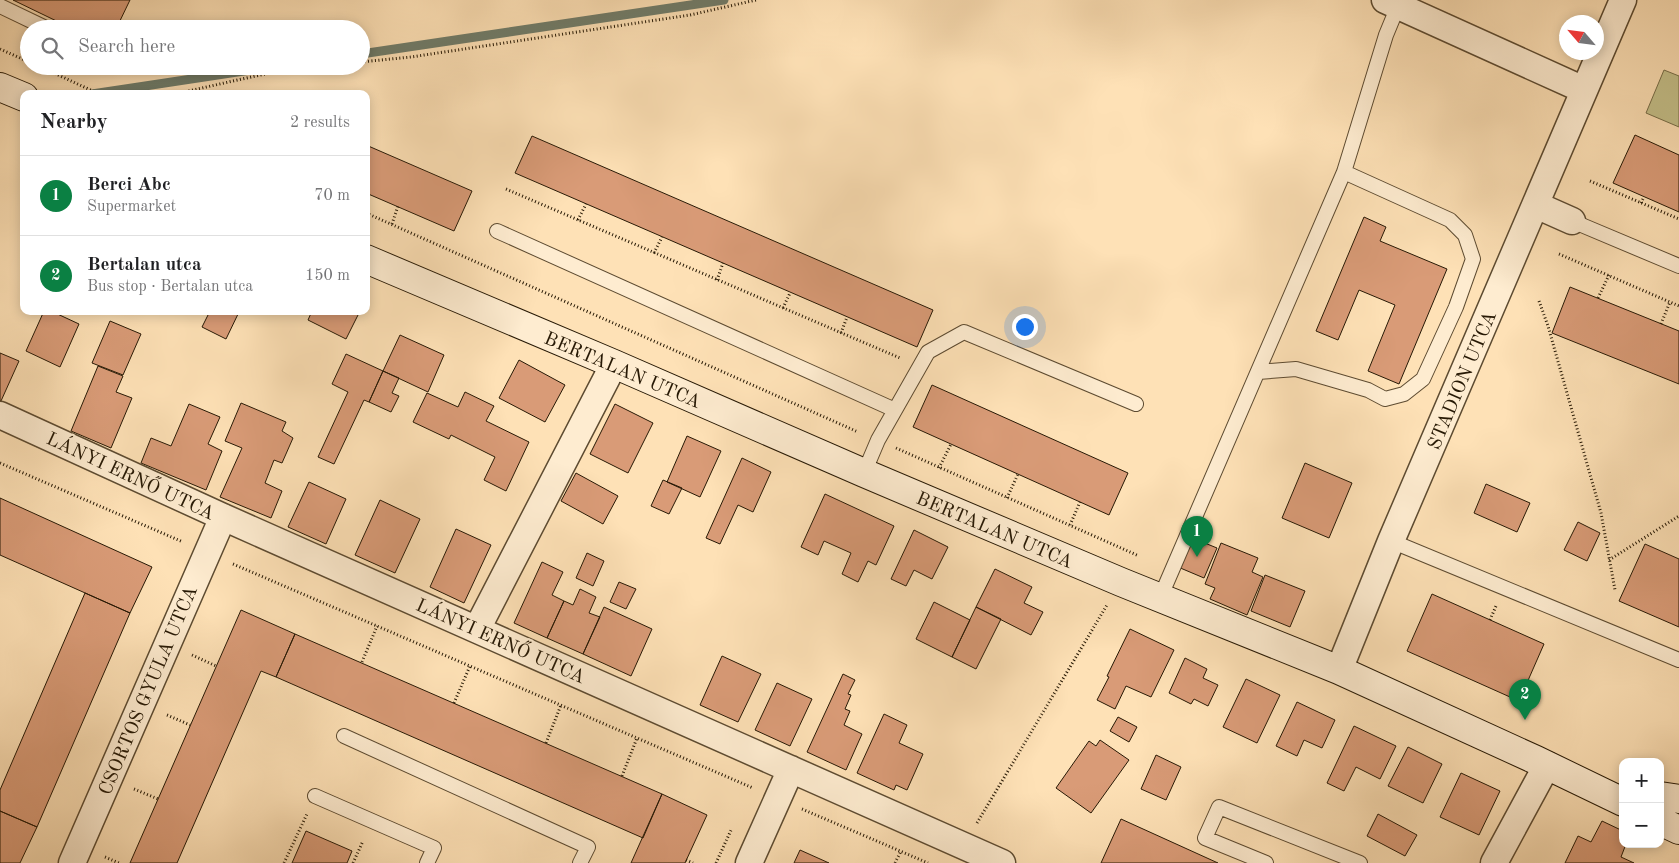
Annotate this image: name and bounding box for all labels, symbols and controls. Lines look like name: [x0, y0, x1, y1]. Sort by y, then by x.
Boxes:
north arrow: [1559, 15, 1604, 60]
search box: [20, 20, 370, 75]
icon: search: [38, 34, 66, 62]
text: Search here: [78, 38, 175, 57]
text: Nearby: [40, 112, 108, 133]
text: 2 results: [290, 115, 350, 131]
text: Berci Abc: [87, 176, 171, 195]
text: 1: [51, 188, 61, 204]
text: 70 m: [314, 188, 350, 204]
text: Supermarket: [87, 199, 176, 215]
text: Bertalan utca: [87, 256, 202, 275]
text: 2: [51, 268, 61, 284]
text: 150 m: [305, 268, 350, 284]
text: Bus stop · Bertalan utca: [87, 279, 253, 295]
street label: STADION UTCA: [1426, 308, 1501, 453]
your location: [1012, 314, 1038, 340]
street label: BERTALAN UTCA: [541, 330, 704, 413]
street label: LÁNYI ERNŐ UTCA: [43, 425, 219, 525]
street label: BERTALAN UTCA: [913, 490, 1076, 573]
pin: 1: [1181, 516, 1213, 557]
street label: CSORTOS GYULA UTCA: [97, 583, 202, 798]
street label: LÁNYI ERNŐ UTCA: [412, 592, 590, 688]
pin: 2: [1509, 679, 1541, 720]
map controls: [1619, 758, 1664, 848]
button: +: [1619, 758, 1664, 803]
button: −: [1619, 803, 1664, 848]

